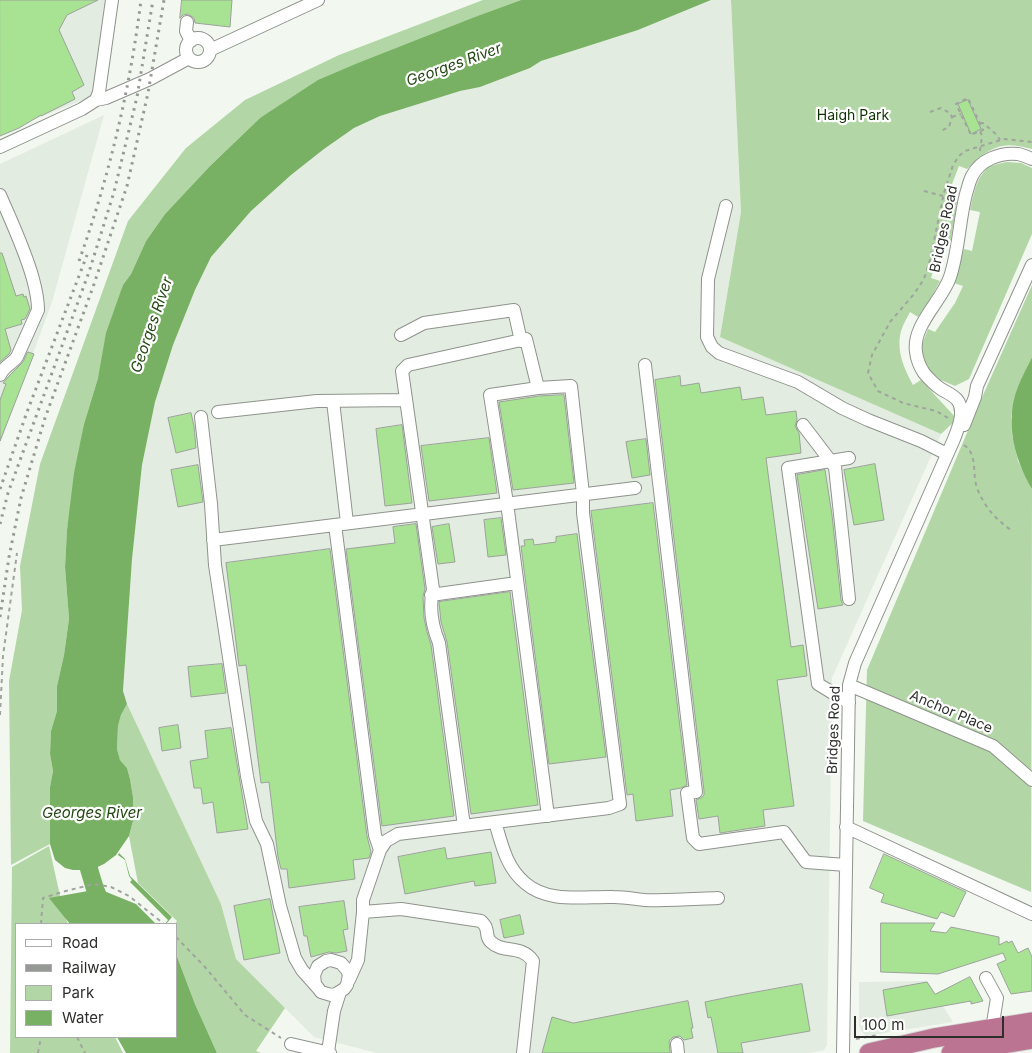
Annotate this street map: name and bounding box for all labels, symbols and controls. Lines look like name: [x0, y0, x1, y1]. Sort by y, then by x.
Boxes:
water label: Georges River: [404, 39, 504, 91]
park label: Haigh Park: [817, 108, 889, 124]
street label: Bridges Road: [927, 184, 961, 274]
water label: Georges River: [127, 275, 177, 375]
street label: Bridges Road: [824, 686, 844, 774]
street label: Anchor Place: [907, 687, 995, 737]
water label: Georges River: [42, 804, 142, 822]
legend: [15, 923, 178, 1038]
text: Road: [62, 933, 98, 952]
text: Railway: [62, 958, 116, 977]
text: Park: [62, 983, 94, 1002]
scale bar: [857, 1006, 1007, 1038]
text: Water: [62, 1008, 104, 1027]
text: 100 m: [862, 1015, 904, 1034]

